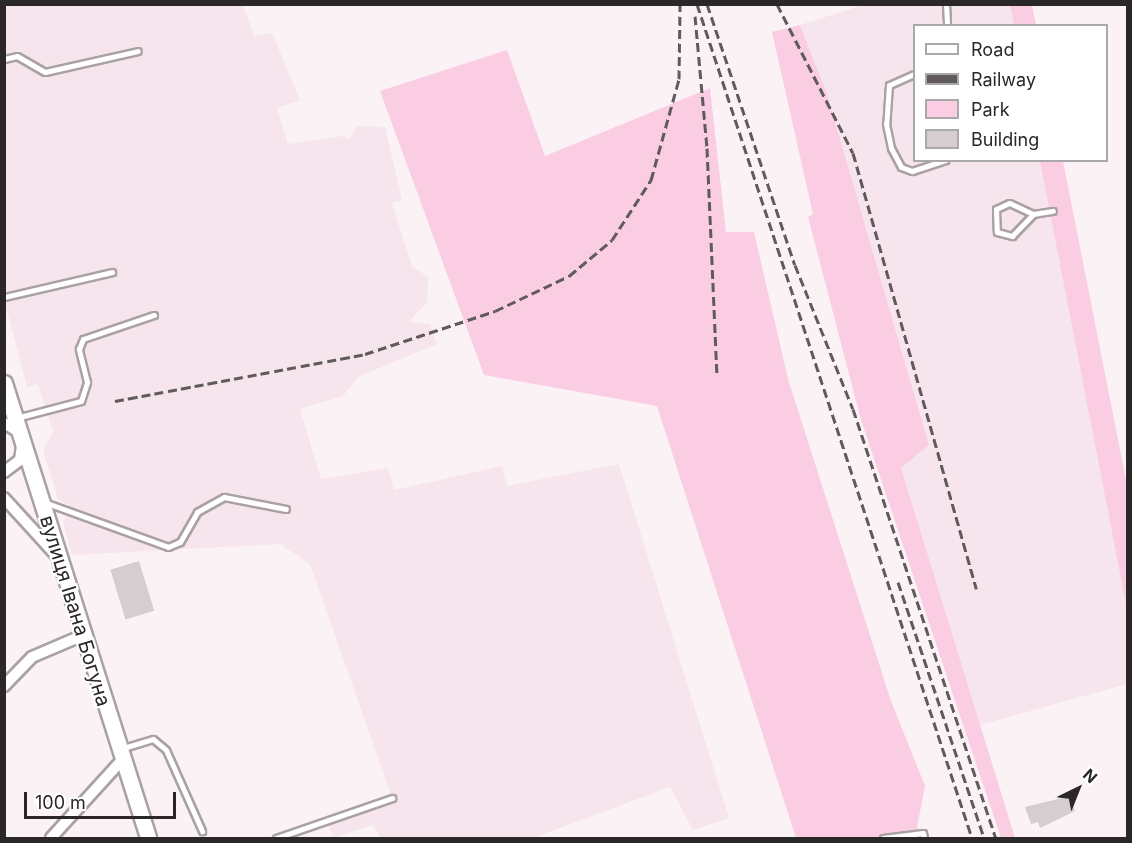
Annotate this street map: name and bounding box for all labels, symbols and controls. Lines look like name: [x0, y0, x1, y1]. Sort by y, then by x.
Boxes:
legend: [913, 24, 1108, 162]
text: Road: [971, 39, 1014, 60]
text: Railway: [971, 69, 1036, 90]
text: Park: [971, 99, 1010, 120]
text: Building: [971, 129, 1039, 150]
street label: вулиця Івана Богуна: [35, 513, 115, 709]
north arrow: [1048, 759, 1108, 819]
text: N: [1079, 764, 1102, 787]
scale bar: [27, 780, 178, 818]
text: 100 m: [35, 792, 86, 813]

